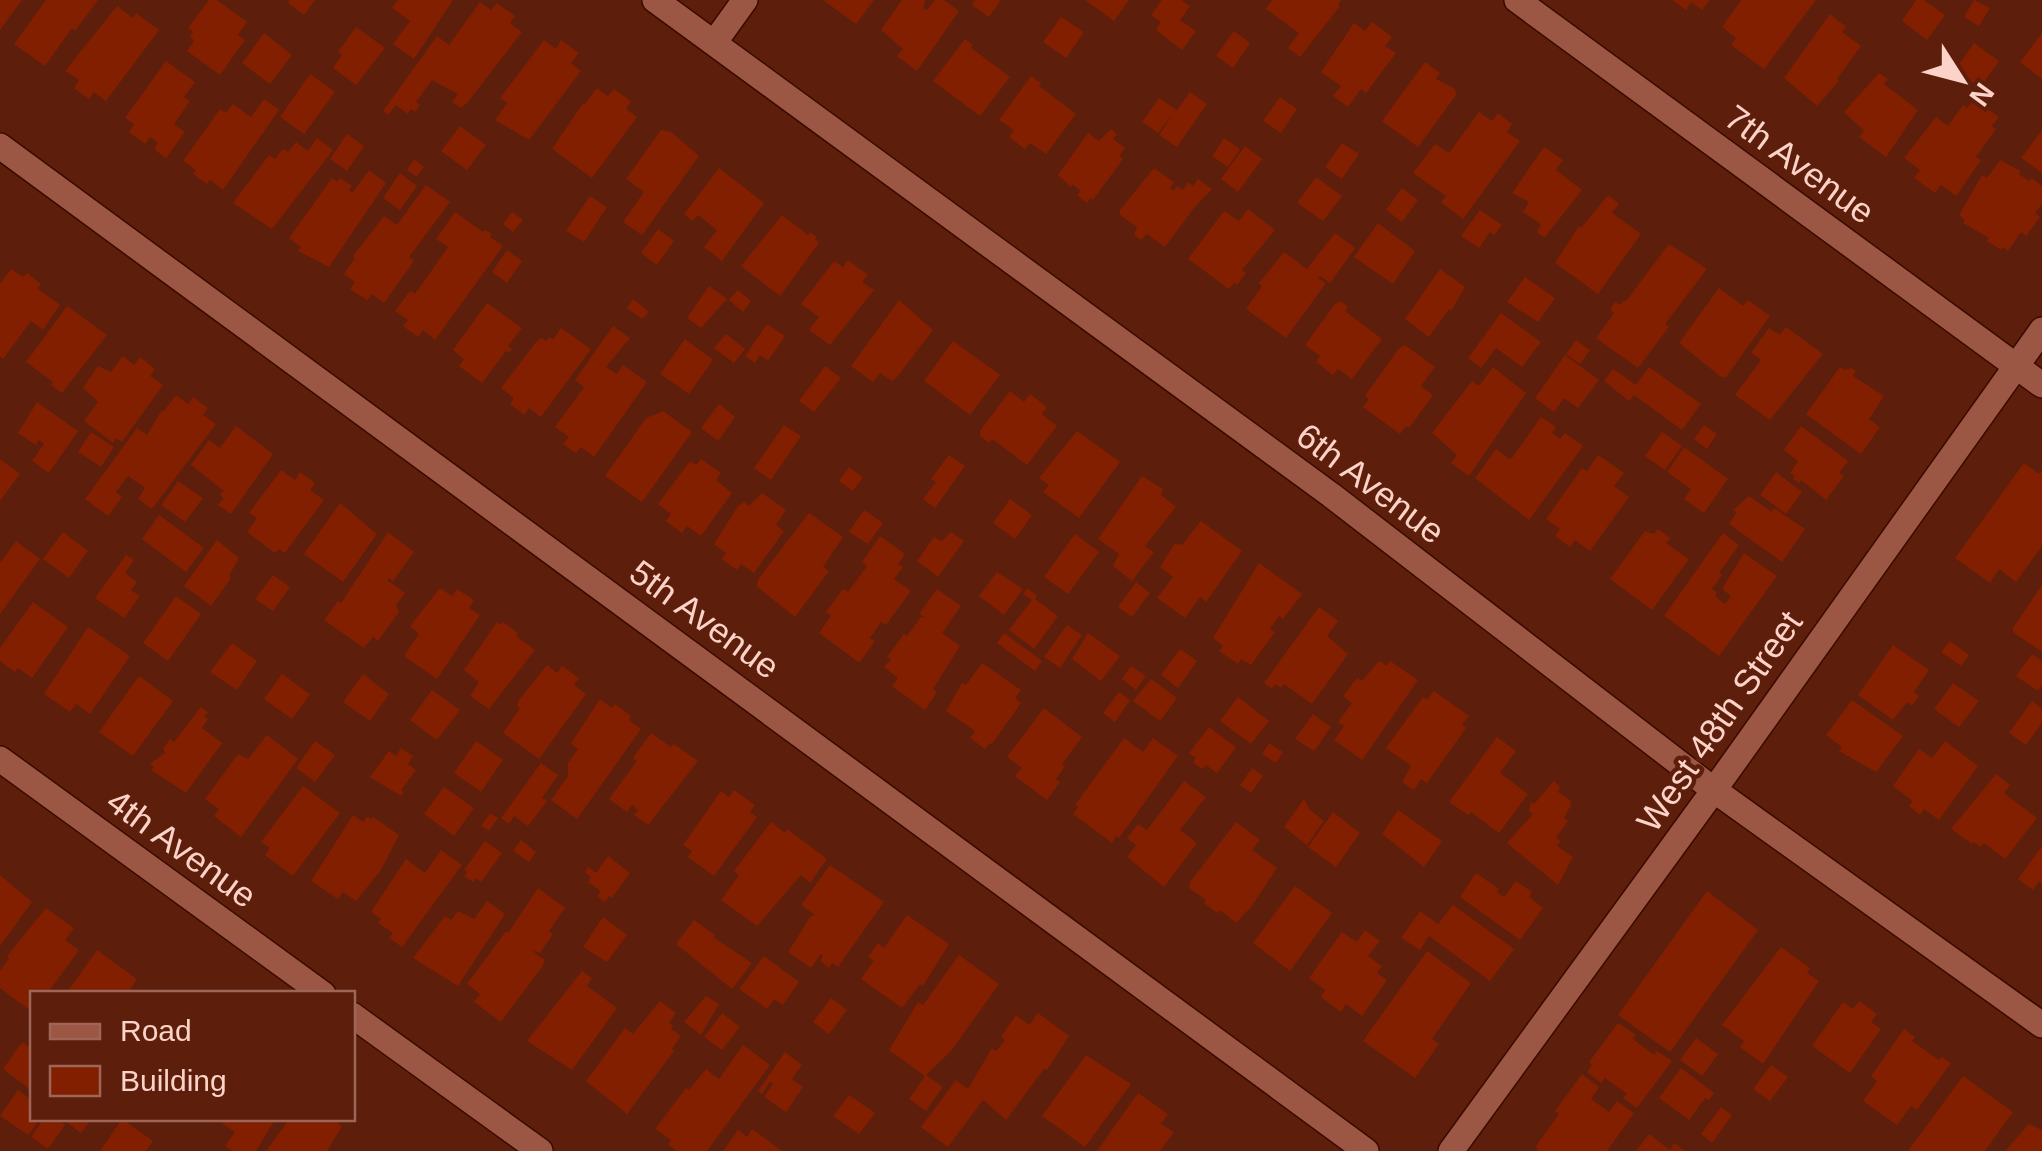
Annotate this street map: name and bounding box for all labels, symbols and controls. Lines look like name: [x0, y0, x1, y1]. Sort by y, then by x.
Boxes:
north arrow: [1912, 30, 2012, 130]
text: N: [1963, 77, 2000, 112]
street label: 7th Avenue: [1718, 97, 1882, 231]
street label: 6th Avenue: [1290, 415, 1452, 551]
street label: 5th Avenue: [623, 552, 787, 686]
street label: West 48th Street: [1628, 603, 1810, 839]
street label: 4th Avenue: [100, 781, 264, 915]
legend: [30, 991, 355, 1121]
text: Road: [120, 1014, 192, 1047]
text: Building: [120, 1064, 227, 1097]

